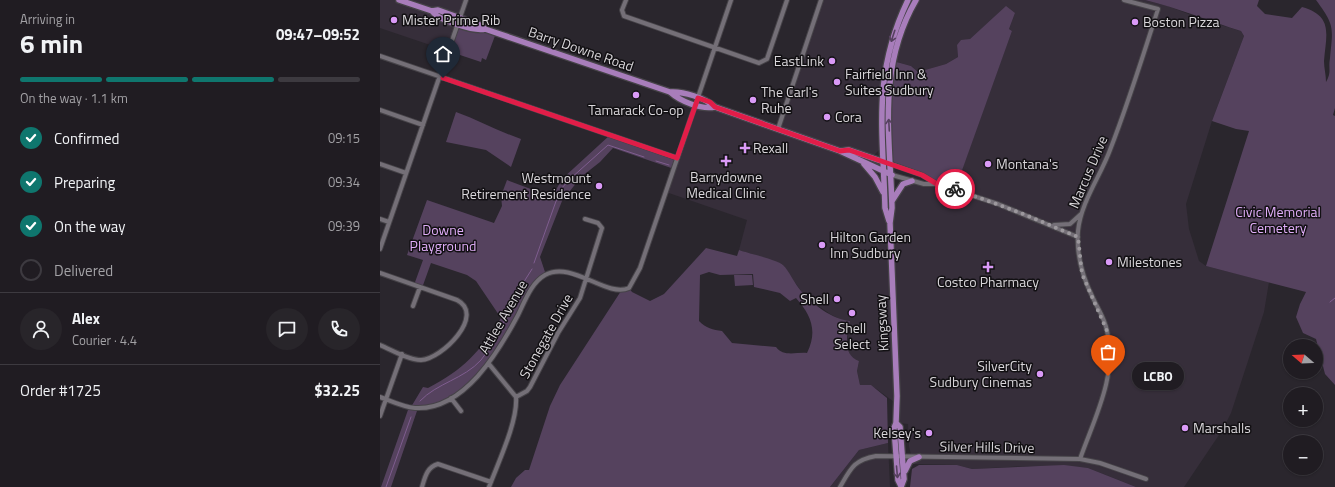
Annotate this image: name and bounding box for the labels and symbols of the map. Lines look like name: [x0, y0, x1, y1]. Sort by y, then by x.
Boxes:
place label: Mister Prime Rib: [402, 9, 500, 30]
place label: Boston Pizza: [1143, 11, 1220, 32]
marker: Mister Prime Rib: [389, 15, 399, 25]
marker: Boston Pizza: [1130, 17, 1140, 27]
street label: Barry Downe Road: [526, 21, 637, 76]
one-way arrow: [889, 29, 896, 42]
pin: [426, 37, 460, 78]
place label: EastLink: [774, 50, 824, 71]
marker: EastLink: [827, 56, 837, 66]
place label: Fairfield Inn & Suites Sudbury: [845, 63, 934, 100]
marker: Fairfield Inn & Suites Sudbury: [832, 77, 842, 87]
place label: The Carl's Ruhe: [761, 81, 818, 118]
marker: Tamarack Co-op: [631, 90, 641, 100]
marker: The Carl's Ruhe: [748, 95, 758, 105]
place label: Tamarack Co-op: [588, 99, 684, 120]
place label: Cora: [835, 106, 862, 127]
marker: Cora: [822, 112, 832, 122]
one-way arrow: [885, 119, 893, 132]
street label: Marcus Drive: [1063, 132, 1112, 211]
place label: Rexall: [753, 137, 788, 158]
marker: Rexall: [740, 143, 750, 153]
place label: Montana's: [996, 153, 1058, 174]
marker: Barrydowne Medical Clinic: [720, 155, 732, 167]
marker: Montana's: [983, 159, 993, 169]
place label: Barrydowne Medical Clinic: [686, 166, 766, 203]
place label: Westmount Retirement Residence: [461, 167, 591, 204]
courier: [935, 169, 975, 209]
marker: Westmount Retirement Residence: [594, 181, 604, 191]
park label: Civic Memorial Cemetery: [1235, 201, 1321, 238]
park label: Downe Playground: [410, 219, 476, 256]
place label: Hilton Garden Inn Sudbury: [830, 226, 911, 263]
marker: Hilton Garden Inn Sudbury: [817, 240, 827, 250]
place label: Milestones: [1117, 251, 1182, 272]
marker: Milestones: [1104, 257, 1114, 267]
marker: Costco Pharmacy: [983, 262, 993, 272]
place label: Costco Pharmacy: [937, 271, 1039, 292]
street label: Attlee Avenue: [473, 276, 532, 358]
place label: Shell: [800, 288, 829, 309]
street label: Stonegate Drive: [514, 289, 578, 382]
marker: Shell: [832, 294, 842, 304]
street label: Kingsway: [870, 294, 893, 352]
marker: Shell Select: [847, 308, 857, 318]
place label: Shell Select: [834, 317, 870, 354]
pin: [1091, 335, 1125, 376]
north arrow: [1283, 339, 1323, 379]
place label: SilverCity Sudbury Cinemas: [930, 355, 1032, 392]
callout: LCBO: [1132, 362, 1184, 390]
marker: SilverCity Sudbury Cinemas: [1035, 369, 1045, 379]
place label: Marshalls: [1193, 417, 1251, 438]
place label: Kelsey's: [873, 422, 921, 443]
marker: Marshalls: [1180, 423, 1190, 433]
marker: Kelsey's: [924, 428, 934, 438]
street label: Silver Hills Drive: [939, 435, 1035, 458]
one-way arrow: [893, 465, 901, 478]

